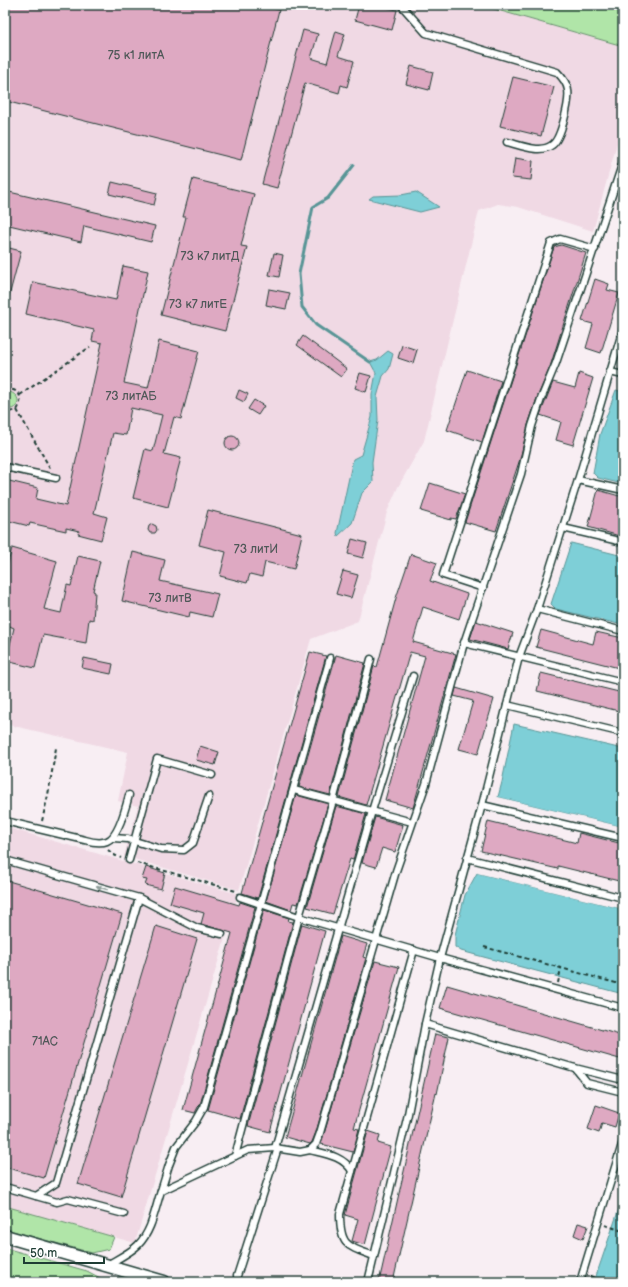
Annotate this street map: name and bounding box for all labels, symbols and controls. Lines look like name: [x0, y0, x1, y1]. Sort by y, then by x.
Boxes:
house number: 75 к1 литА: [108, 48, 165, 63]
house number: 73 к7 литД: [181, 249, 240, 264]
house number: 73 к7 литЕ: [169, 297, 227, 312]
house number: 73 литАБ: [105, 389, 157, 404]
house number: 73 литИ: [234, 542, 278, 557]
house number: 73 литВ: [148, 591, 192, 606]
one-way arrow: [95, 885, 107, 891]
house number: 71АС: [32, 1034, 58, 1049]
scale bar: [24, 1239, 104, 1265]
text: 50 m: [30, 1246, 57, 1261]

